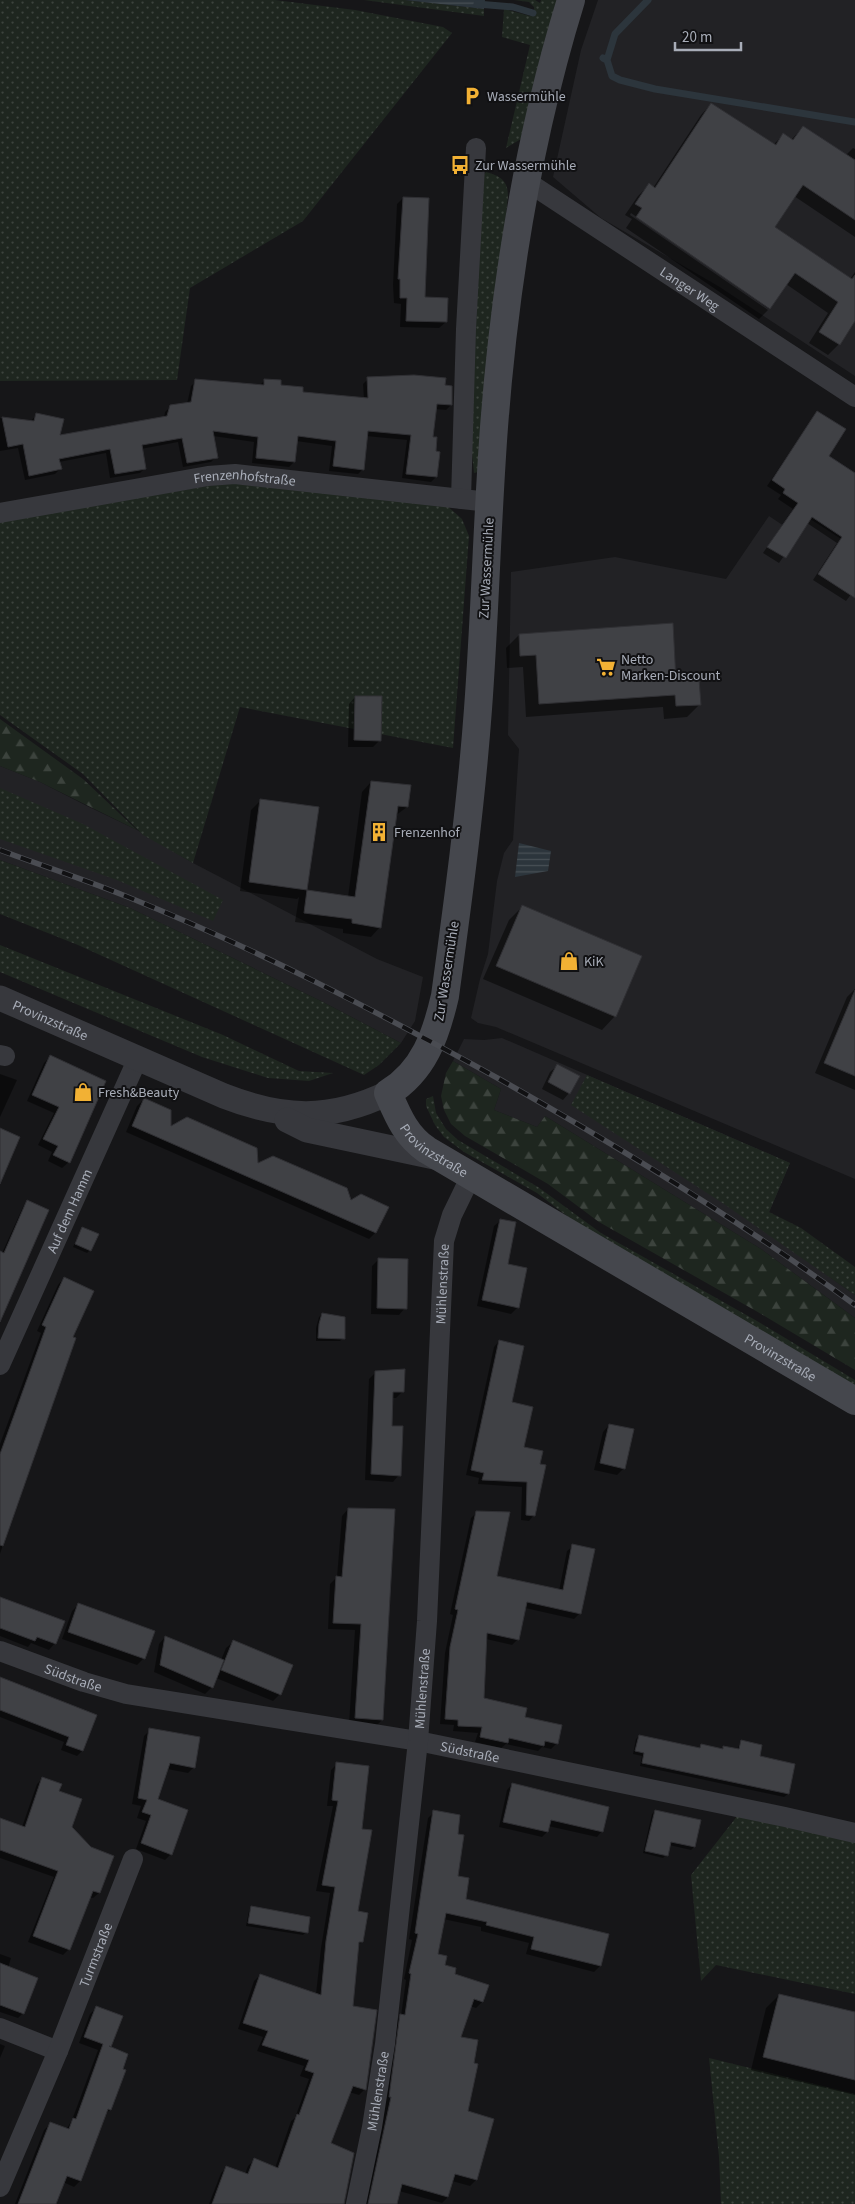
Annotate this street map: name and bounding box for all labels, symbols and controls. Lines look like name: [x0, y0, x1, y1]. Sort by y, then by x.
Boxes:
scale bar: [675, 20, 741, 52]
text: 20 m: [682, 27, 712, 48]
parking icon: Wassermühle: [461, 85, 483, 107]
place label: Wassermühle: [487, 87, 566, 107]
bus stop icon: Zur Wassermühle: [449, 154, 471, 176]
place label: Zur Wassermühle: [475, 156, 576, 176]
street label: Langer Weg: [655, 262, 723, 316]
street label: Frenzenhofstraße: [192, 465, 297, 492]
street label: Zur Wassermühle: [474, 517, 500, 619]
place label: Netto Marken-Discount: [621, 650, 721, 686]
supermarket icon: Netto Marken-Discount: [595, 656, 617, 678]
building icon: Frenzenhof: [368, 821, 390, 843]
place label: Frenzenhof: [394, 823, 461, 843]
street label: Zur Wassermühle: [429, 920, 465, 1023]
shop icon: KiK: [558, 950, 580, 972]
place label: KiK: [584, 952, 605, 972]
street label: Provinzstraße: [9, 996, 91, 1046]
shop icon: Fresh&Beauty: [72, 1081, 94, 1103]
place label: Fresh&Beauty: [98, 1083, 180, 1103]
street label: Provinzstraße: [394, 1120, 471, 1183]
street label: Auf dem Hamm: [43, 1166, 98, 1257]
street label: Mühlenstraße: [431, 1243, 455, 1325]
street label: Provinzstraße: [740, 1329, 820, 1387]
street label: Mühlenstraße: [410, 1648, 436, 1730]
street label: Südstraße: [41, 1659, 104, 1698]
street label: Südstraße: [438, 1737, 501, 1769]
street label: Turmstraße: [75, 1920, 118, 1991]
street label: Mühlenstraße: [362, 2050, 395, 2133]

